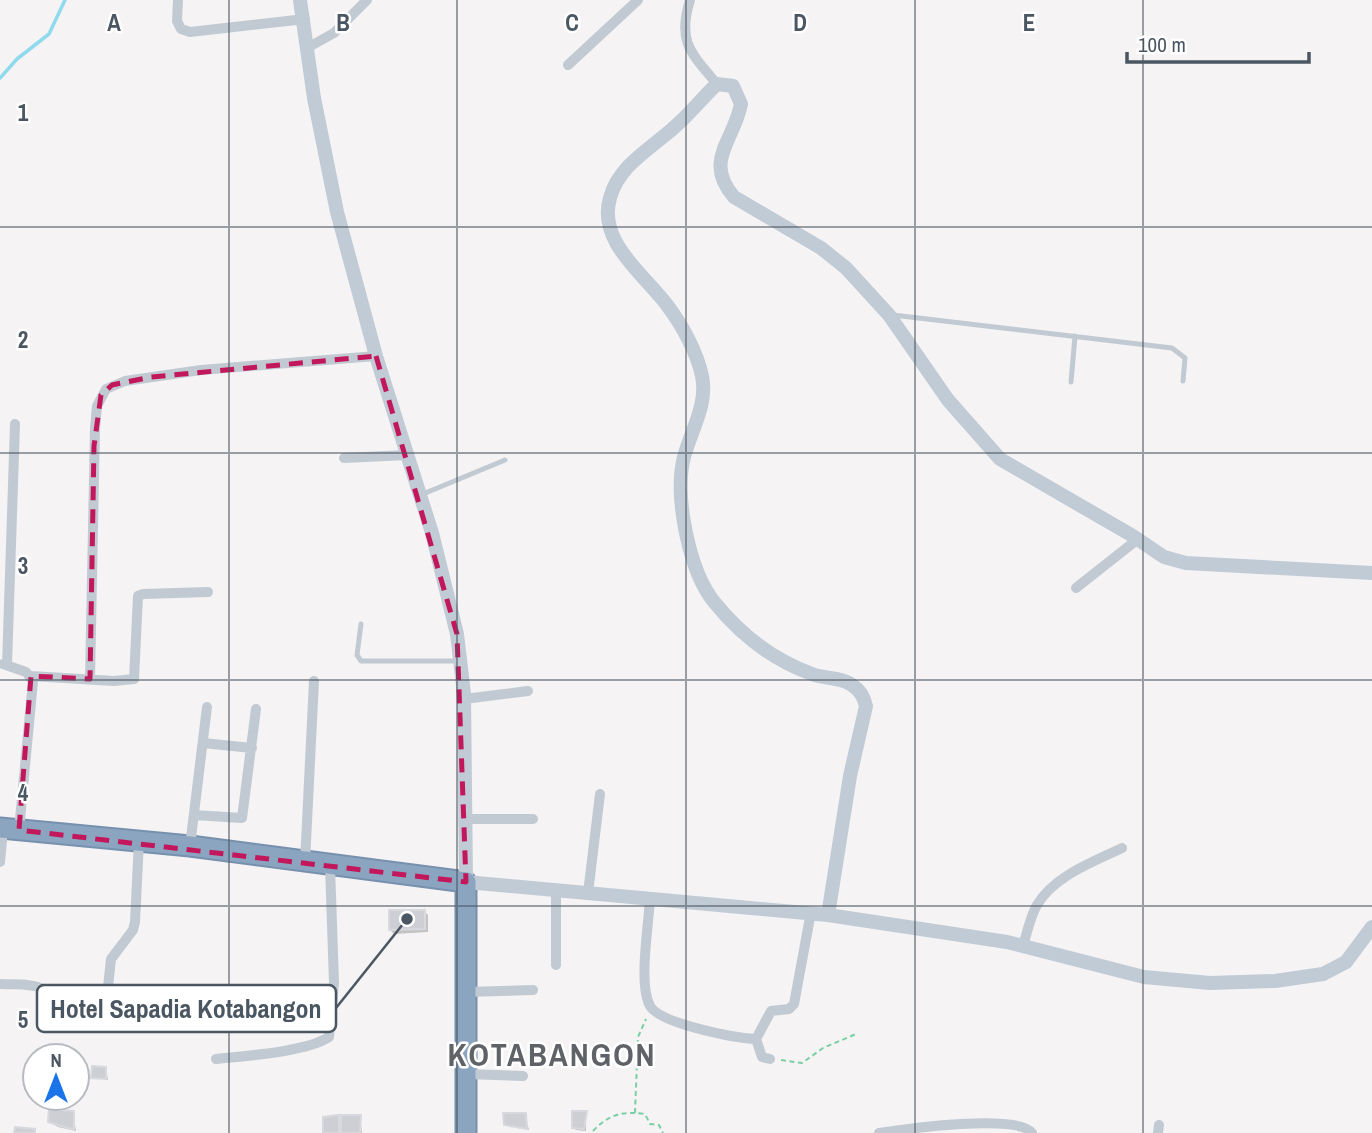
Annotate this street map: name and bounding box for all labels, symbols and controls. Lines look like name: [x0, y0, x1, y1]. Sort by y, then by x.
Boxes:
text: A: [107, 7, 121, 38]
text: B: [336, 7, 350, 38]
text: C: [565, 7, 579, 38]
text: D: [793, 7, 807, 38]
text: E: [1023, 7, 1035, 38]
scale bar: [1127, 21, 1309, 65]
text: 100 m: [1138, 30, 1186, 59]
text: 1: [18, 97, 29, 128]
text: 2: [18, 324, 28, 355]
text: 3: [18, 550, 28, 581]
text: 4: [18, 777, 29, 808]
callout: Hotel Sapadia Kotabangon: [37, 985, 336, 1032]
text: Hotel Sapadia Kotabangon: [50, 991, 322, 1026]
text: 5: [18, 1004, 28, 1035]
district label: KOTABANGON: [447, 1033, 657, 1076]
north arrow: [21, 1042, 91, 1112]
text: N: [50, 1047, 62, 1073]

